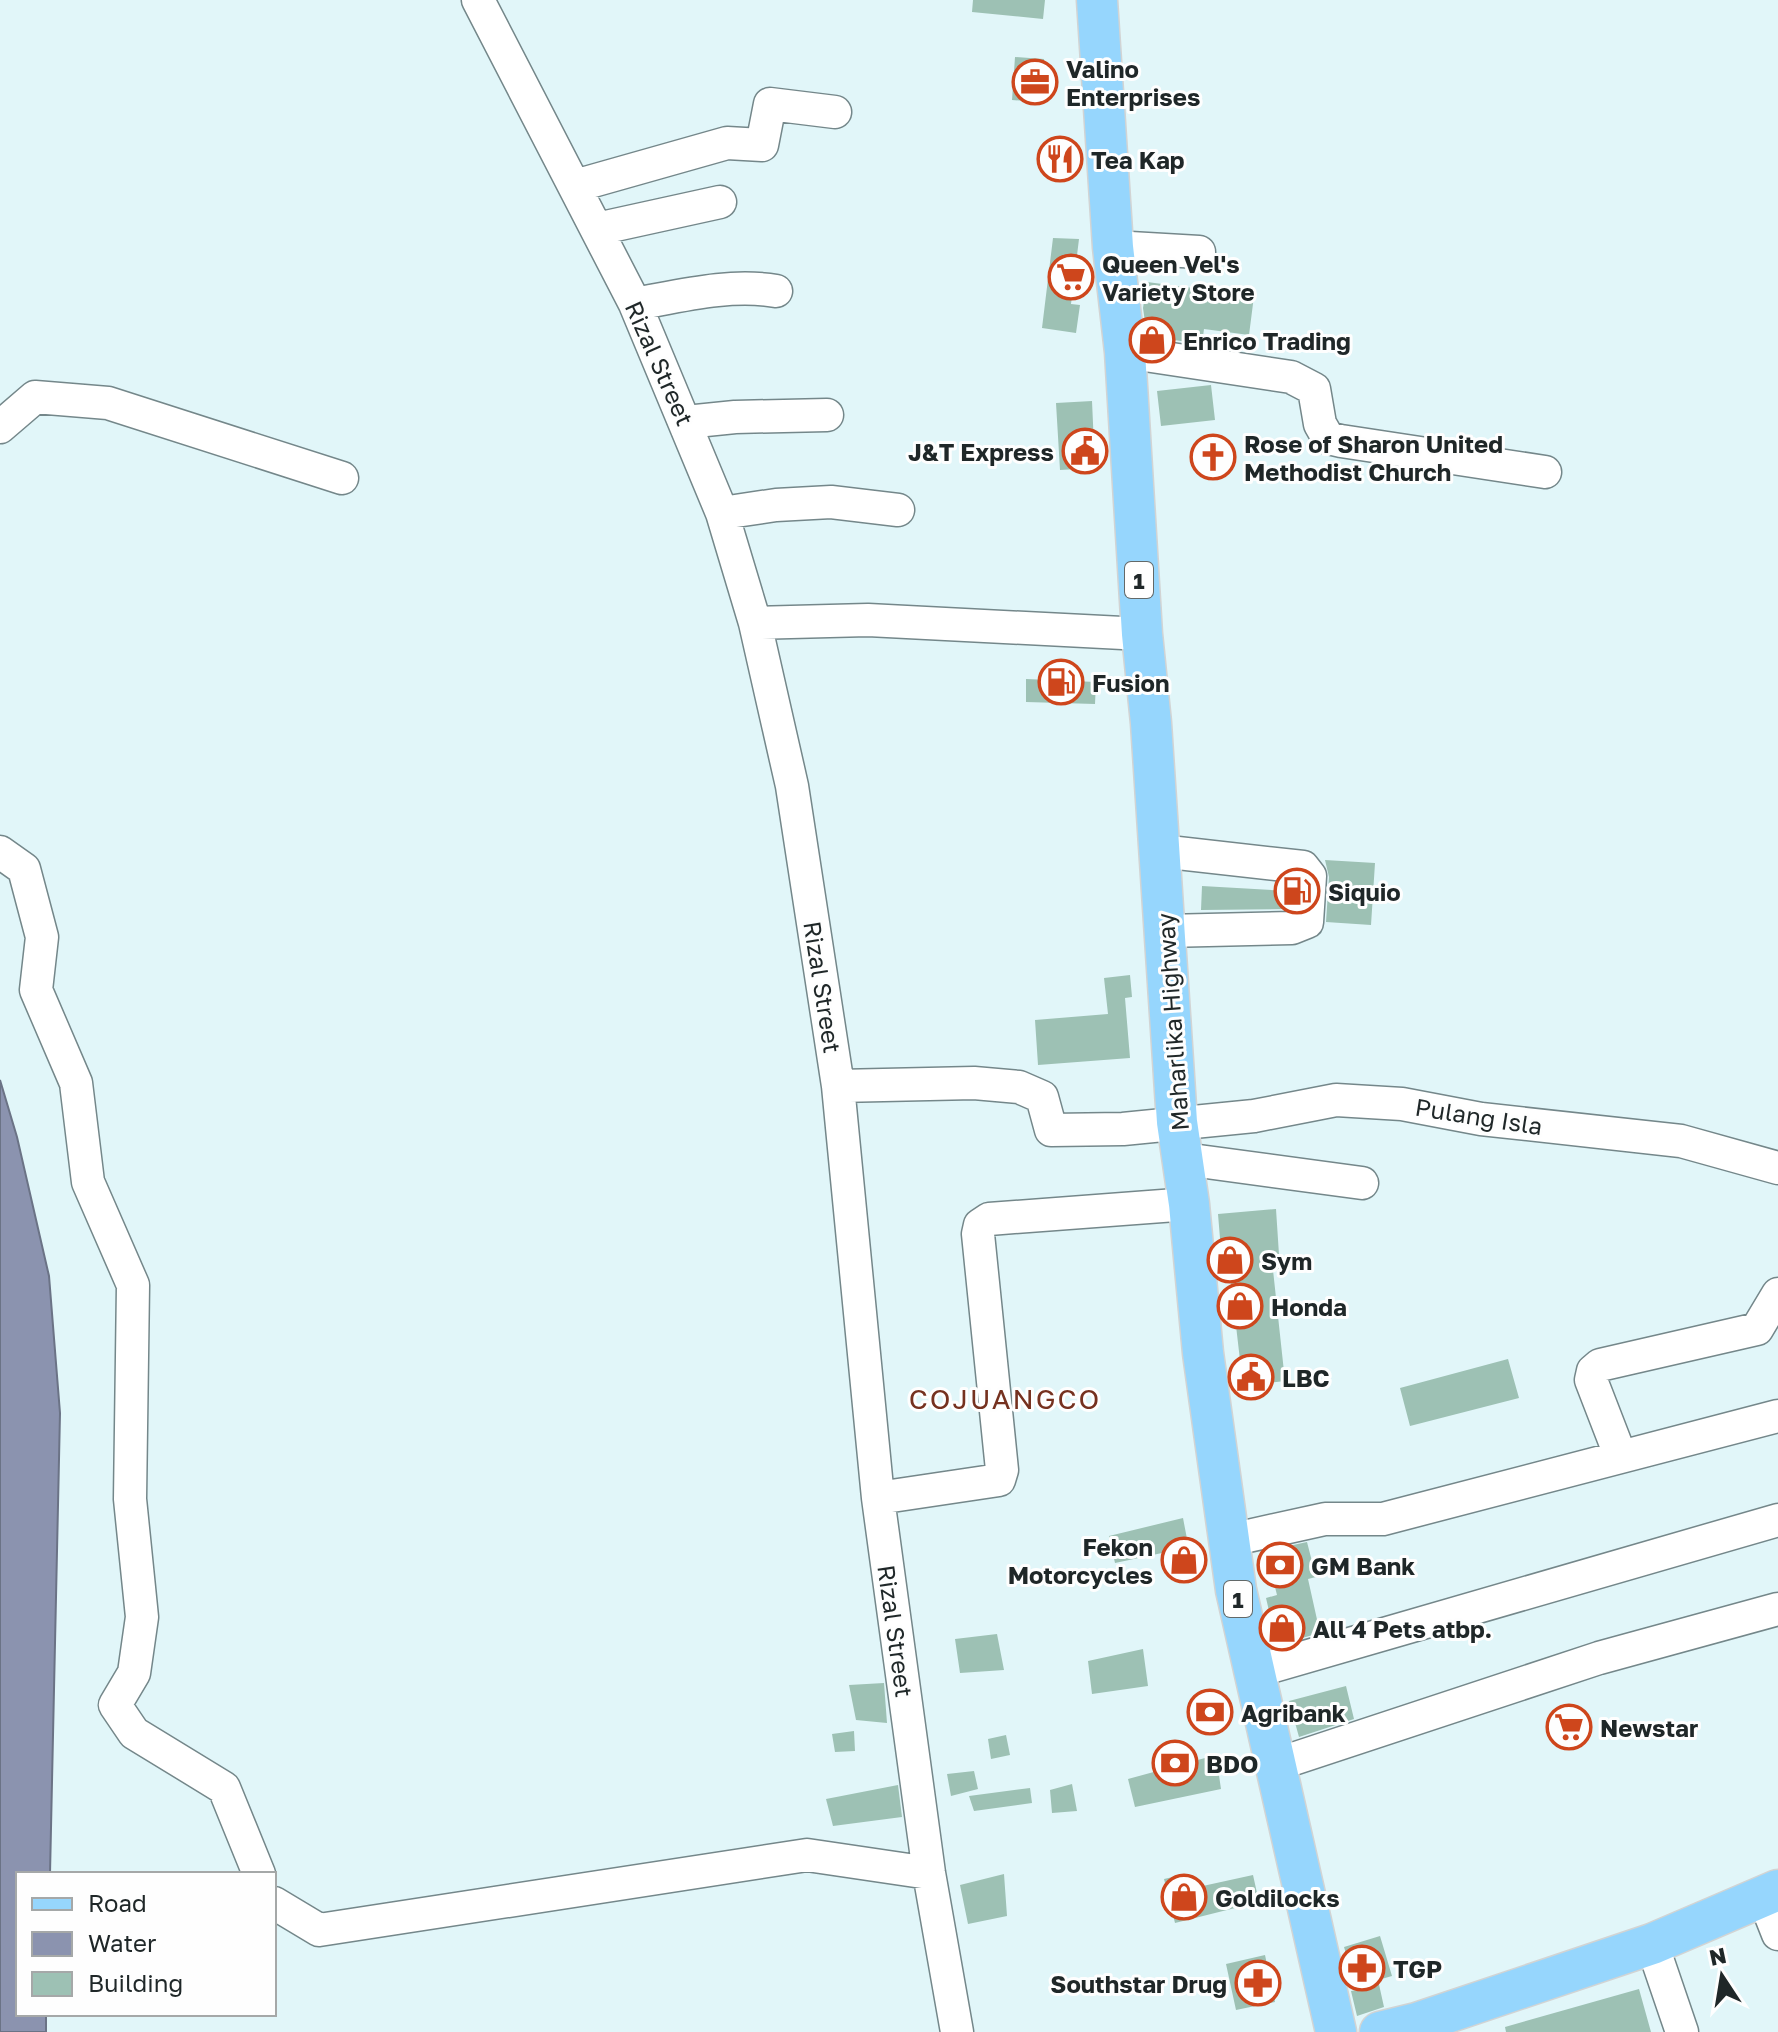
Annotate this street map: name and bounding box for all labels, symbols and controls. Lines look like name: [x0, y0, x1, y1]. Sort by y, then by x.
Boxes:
place label: Valino Enterprises: [1066, 54, 1200, 111]
office icon: Valino Enterprises: [1011, 58, 1059, 106]
restaurant icon: Tea Kap: [1036, 135, 1084, 183]
place label: Tea Kap: [1091, 145, 1185, 174]
place label: Queen Vel's Variety Store: [1102, 249, 1255, 306]
supermarket icon: Queen Vel's Variety Store: [1047, 253, 1095, 301]
street label: Rizal Street: [620, 296, 700, 430]
shop icon: Enrico Trading: [1128, 316, 1176, 364]
place label: Enrico Trading: [1183, 326, 1351, 355]
public building icon: J&T Express: [1061, 427, 1109, 475]
place label: Rose of Sharon United Methodist Church: [1244, 429, 1503, 486]
church icon: Rose of Sharon United Methodist Church: [1189, 433, 1237, 481]
place label: J&T Express: [908, 437, 1054, 466]
road number: 1: [1125, 562, 1153, 598]
fuel station icon: Fusion: [1037, 658, 1085, 706]
place label: Fusion: [1092, 668, 1170, 697]
fuel station icon: Siquio: [1273, 867, 1321, 915]
place label: Siquio: [1328, 877, 1401, 906]
street label: Maharlika Highway: [1150, 912, 1194, 1132]
street label: Rizal Street: [798, 919, 848, 1055]
street label: Pulang Isla: [1413, 1092, 1545, 1140]
shop icon: Sym: [1206, 1236, 1254, 1284]
place label: Sym: [1261, 1246, 1312, 1275]
shop icon: Honda: [1216, 1282, 1264, 1330]
place label: Honda: [1271, 1292, 1347, 1321]
public building icon: LBC: [1227, 1353, 1275, 1401]
place label: LBC: [1282, 1363, 1330, 1392]
district label: COJUANGCO: [909, 1382, 1101, 1415]
place label: Fekon Motorcycles: [1008, 1532, 1153, 1589]
shop icon: Fekon Motorcycles: [1160, 1536, 1208, 1584]
bank icon: GM Bank: [1256, 1541, 1304, 1589]
place label: GM Bank: [1311, 1551, 1415, 1580]
street label: Rizal Street: [872, 1563, 920, 1699]
road number: 1: [1224, 1581, 1252, 1617]
shop icon: All 4 Pets atbp.: [1258, 1604, 1306, 1652]
place label: All 4 Pets atbp.: [1313, 1614, 1492, 1643]
bank icon: Agribank: [1186, 1688, 1234, 1736]
place label: Agribank: [1241, 1698, 1346, 1727]
supermarket icon: Newstar: [1545, 1703, 1593, 1751]
place label: Newstar: [1600, 1713, 1698, 1742]
bank icon: BDO: [1151, 1739, 1199, 1787]
place label: BDO: [1206, 1749, 1259, 1778]
legend: [16, 1872, 276, 2016]
shop icon: Goldilocks: [1160, 1873, 1208, 1921]
place label: Goldilocks: [1215, 1883, 1340, 1912]
text: Road: [88, 1888, 147, 1917]
text: Water: [88, 1928, 156, 1957]
north arrow: [1682, 1936, 1762, 2016]
text: N: [1707, 1941, 1729, 1971]
pharmacy icon: TGP: [1338, 1944, 1386, 1992]
place label: TGP: [1393, 1954, 1442, 1983]
pharmacy icon: Southstar Drug: [1234, 1959, 1282, 2007]
text: Building: [88, 1968, 183, 1997]
place label: Southstar Drug: [1050, 1969, 1227, 1998]

